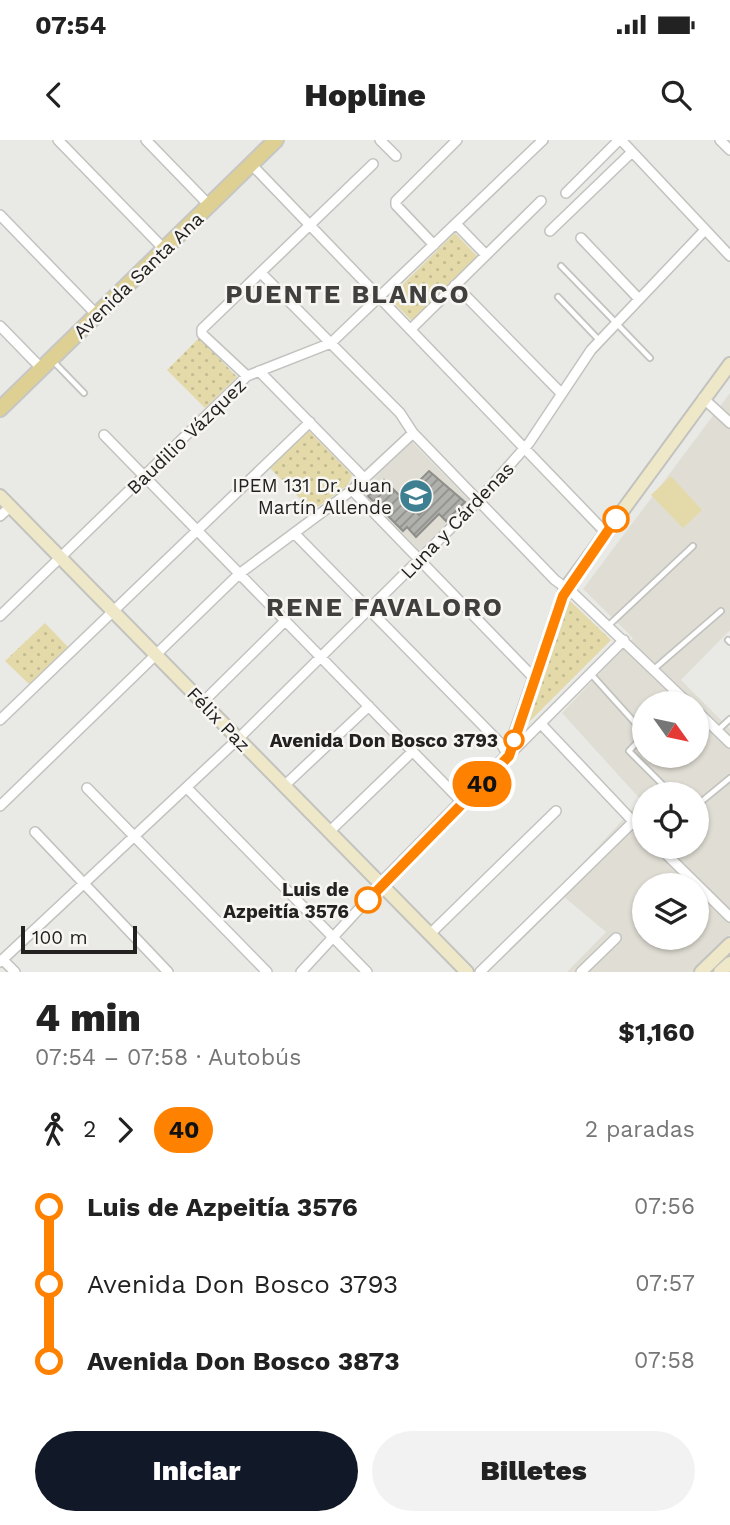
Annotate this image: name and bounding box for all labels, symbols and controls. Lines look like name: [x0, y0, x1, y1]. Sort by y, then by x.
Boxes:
text: 07:54: [35, 10, 106, 40]
icon: back: [35, 76, 73, 114]
text: Hopline: [304, 76, 426, 114]
icon: search: [657, 76, 695, 114]
street label: Avenida Santa Ana: [69, 207, 208, 343]
district label: PUENTE BLANCO: [225, 279, 471, 309]
street label: Baudilio Vázquez: [122, 374, 251, 499]
street label: Luna y Cárdenas: [396, 457, 519, 584]
place label: IPEM 131 Dr. Juan Martín Allende: [232, 474, 392, 519]
school or university icon: IPEM 131 Dr. Juan Martín Allende: [397, 477, 435, 515]
unlabelled marker: [603, 506, 629, 532]
district label: RENE FAVALORO: [266, 592, 504, 622]
street label: Félix Paz: [182, 682, 255, 757]
north arrow: [632, 691, 709, 768]
map controls: [632, 691, 709, 950]
place label: Avenida Don Bosco 3793: [270, 729, 498, 752]
marker: Avenida Don Bosco 3793: [504, 730, 524, 750]
line badge: 40: [450, 761, 514, 807]
text: 40: [467, 770, 497, 798]
button: locate: [632, 782, 709, 859]
button: layers: [632, 873, 709, 950]
place label: Luis de Azpeitía 3576: [223, 878, 349, 923]
marker: Luis de Azpeitía 3576: [355, 887, 381, 913]
scale bar: [21, 923, 136, 955]
text: 100 m: [32, 926, 88, 949]
text: 4 min: [35, 996, 141, 1040]
text: $1,160: [618, 1017, 695, 1047]
text: 07:54 – 07:58 · Autobús: [35, 1044, 301, 1071]
icon: walk: [35, 1111, 73, 1149]
icon: forward: [106, 1111, 144, 1149]
text: 2: [83, 1116, 96, 1143]
text: 40: [168, 1116, 199, 1144]
text: 2 paradas: [585, 1116, 695, 1143]
text: Luis de Azpeitía 3576: [87, 1192, 358, 1222]
text: 07:56: [634, 1193, 695, 1220]
text: Avenida Don Bosco 3793: [87, 1269, 398, 1299]
text: 07:57: [635, 1270, 695, 1297]
text: Avenida Don Bosco 3873: [87, 1346, 400, 1376]
text: 07:58: [634, 1347, 695, 1374]
button: Iniciar: [35, 1431, 358, 1511]
button: Billetes: [372, 1431, 695, 1511]

